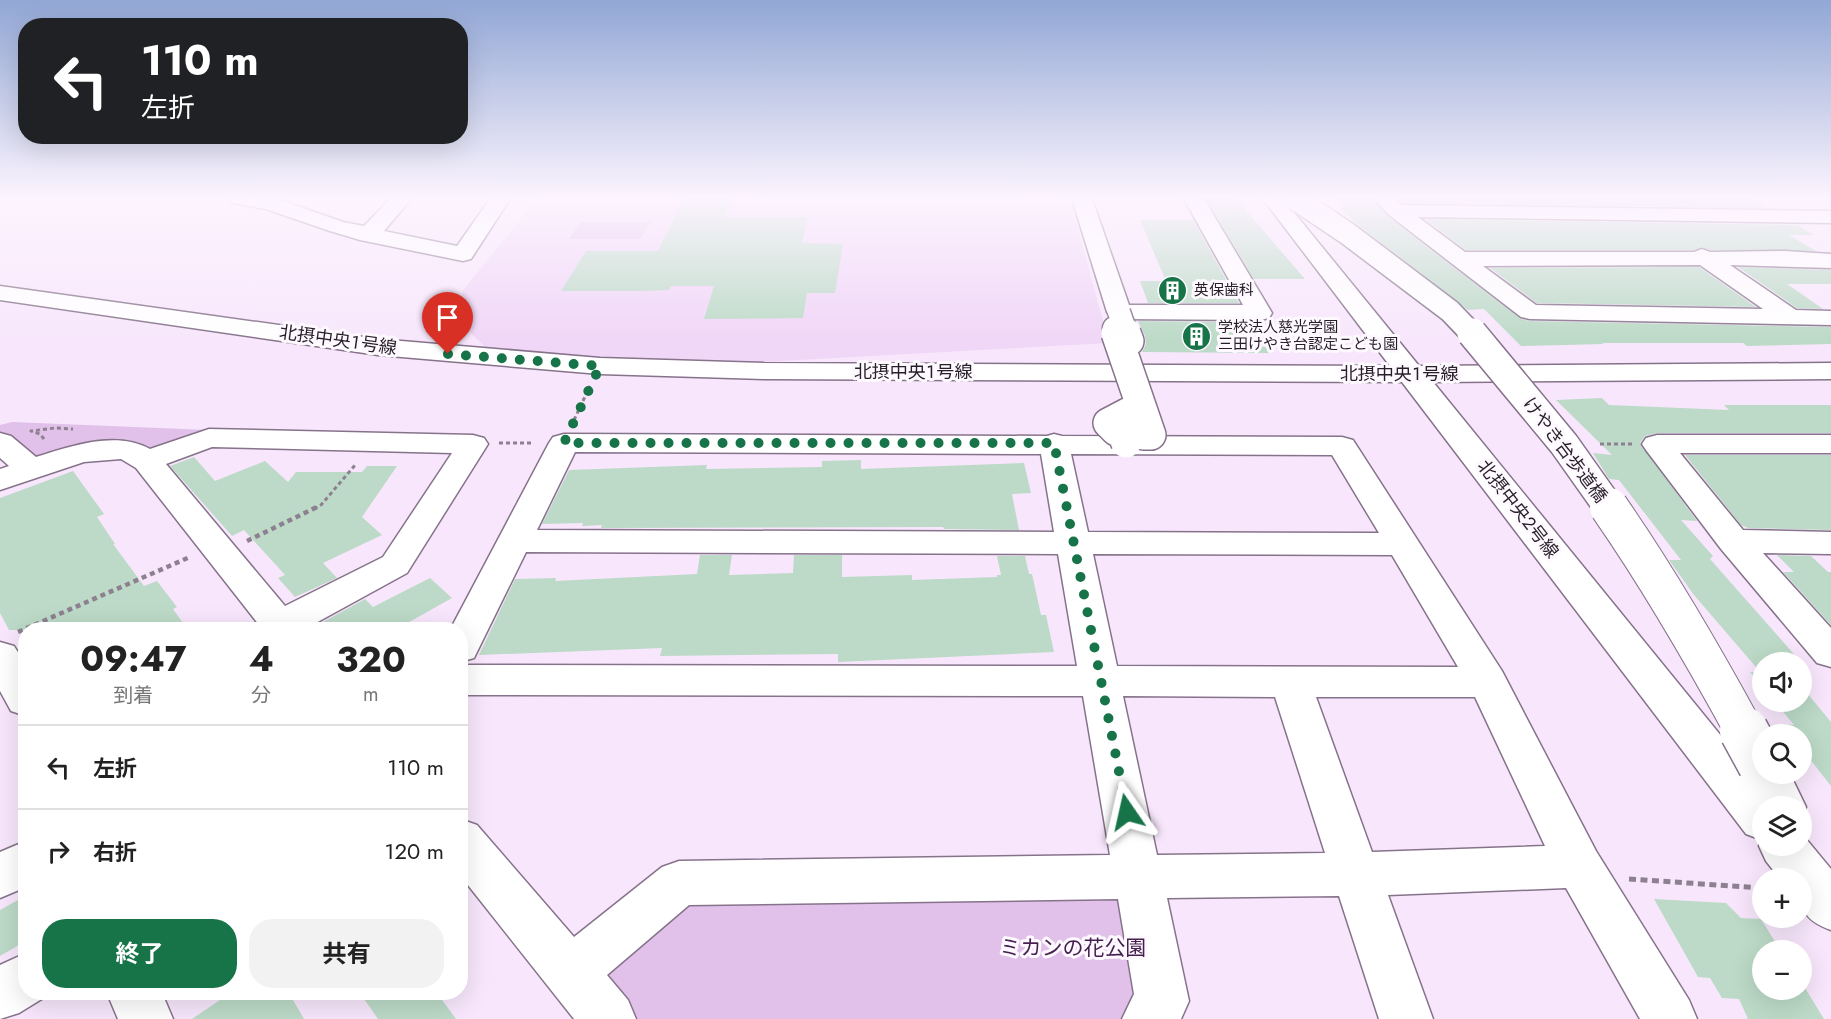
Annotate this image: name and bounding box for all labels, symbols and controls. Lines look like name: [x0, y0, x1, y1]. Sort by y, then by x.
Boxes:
text: 110 m: [141, 30, 259, 91]
icon: left: [42, 42, 120, 120]
text: 左折: [141, 88, 195, 127]
building icon: 英保歯科: [1157, 274, 1189, 306]
place label: 英保歯科: [1194, 279, 1254, 301]
pin: [422, 292, 473, 354]
icon: arrive: [431, 301, 464, 334]
place label: 学校法人慈光学園 三田けやき台認定こども園: [1218, 316, 1398, 355]
street label: 北摂中央１号線: [278, 319, 398, 361]
building icon: 学校法人慈光学園 三田けやき台認定こども園: [1181, 320, 1213, 352]
street label: 北摂中央１号線: [854, 359, 972, 385]
street label: 北摂中央１号線: [1340, 361, 1458, 387]
street label: けやき台歩道橋: [1517, 392, 1613, 508]
street label: 北摂中央２号線: [1471, 454, 1565, 564]
text: 09:47: [80, 632, 187, 684]
text: 4: [249, 632, 274, 684]
text: 320: [336, 633, 406, 685]
map controls: [1752, 652, 1812, 1000]
button: sound: [1752, 652, 1812, 712]
text: m: [363, 680, 379, 709]
text: 到着: [113, 681, 153, 710]
text: 分: [251, 681, 271, 710]
button: search: [1752, 724, 1812, 784]
icon: left: [42, 751, 75, 784]
text: 110 m: [387, 751, 444, 783]
text: 左折: [93, 752, 137, 784]
position arrow: [1095, 780, 1159, 844]
button: layers: [1752, 796, 1812, 856]
icon: right: [42, 835, 75, 868]
text: 120 m: [385, 835, 444, 867]
text: 右折: [93, 836, 137, 868]
button: +: [1752, 868, 1812, 928]
button: 終了: [42, 919, 237, 988]
button: 共有: [249, 919, 444, 988]
park label: ミカンの花公園: [1000, 933, 1147, 963]
button: −: [1752, 940, 1812, 1000]

